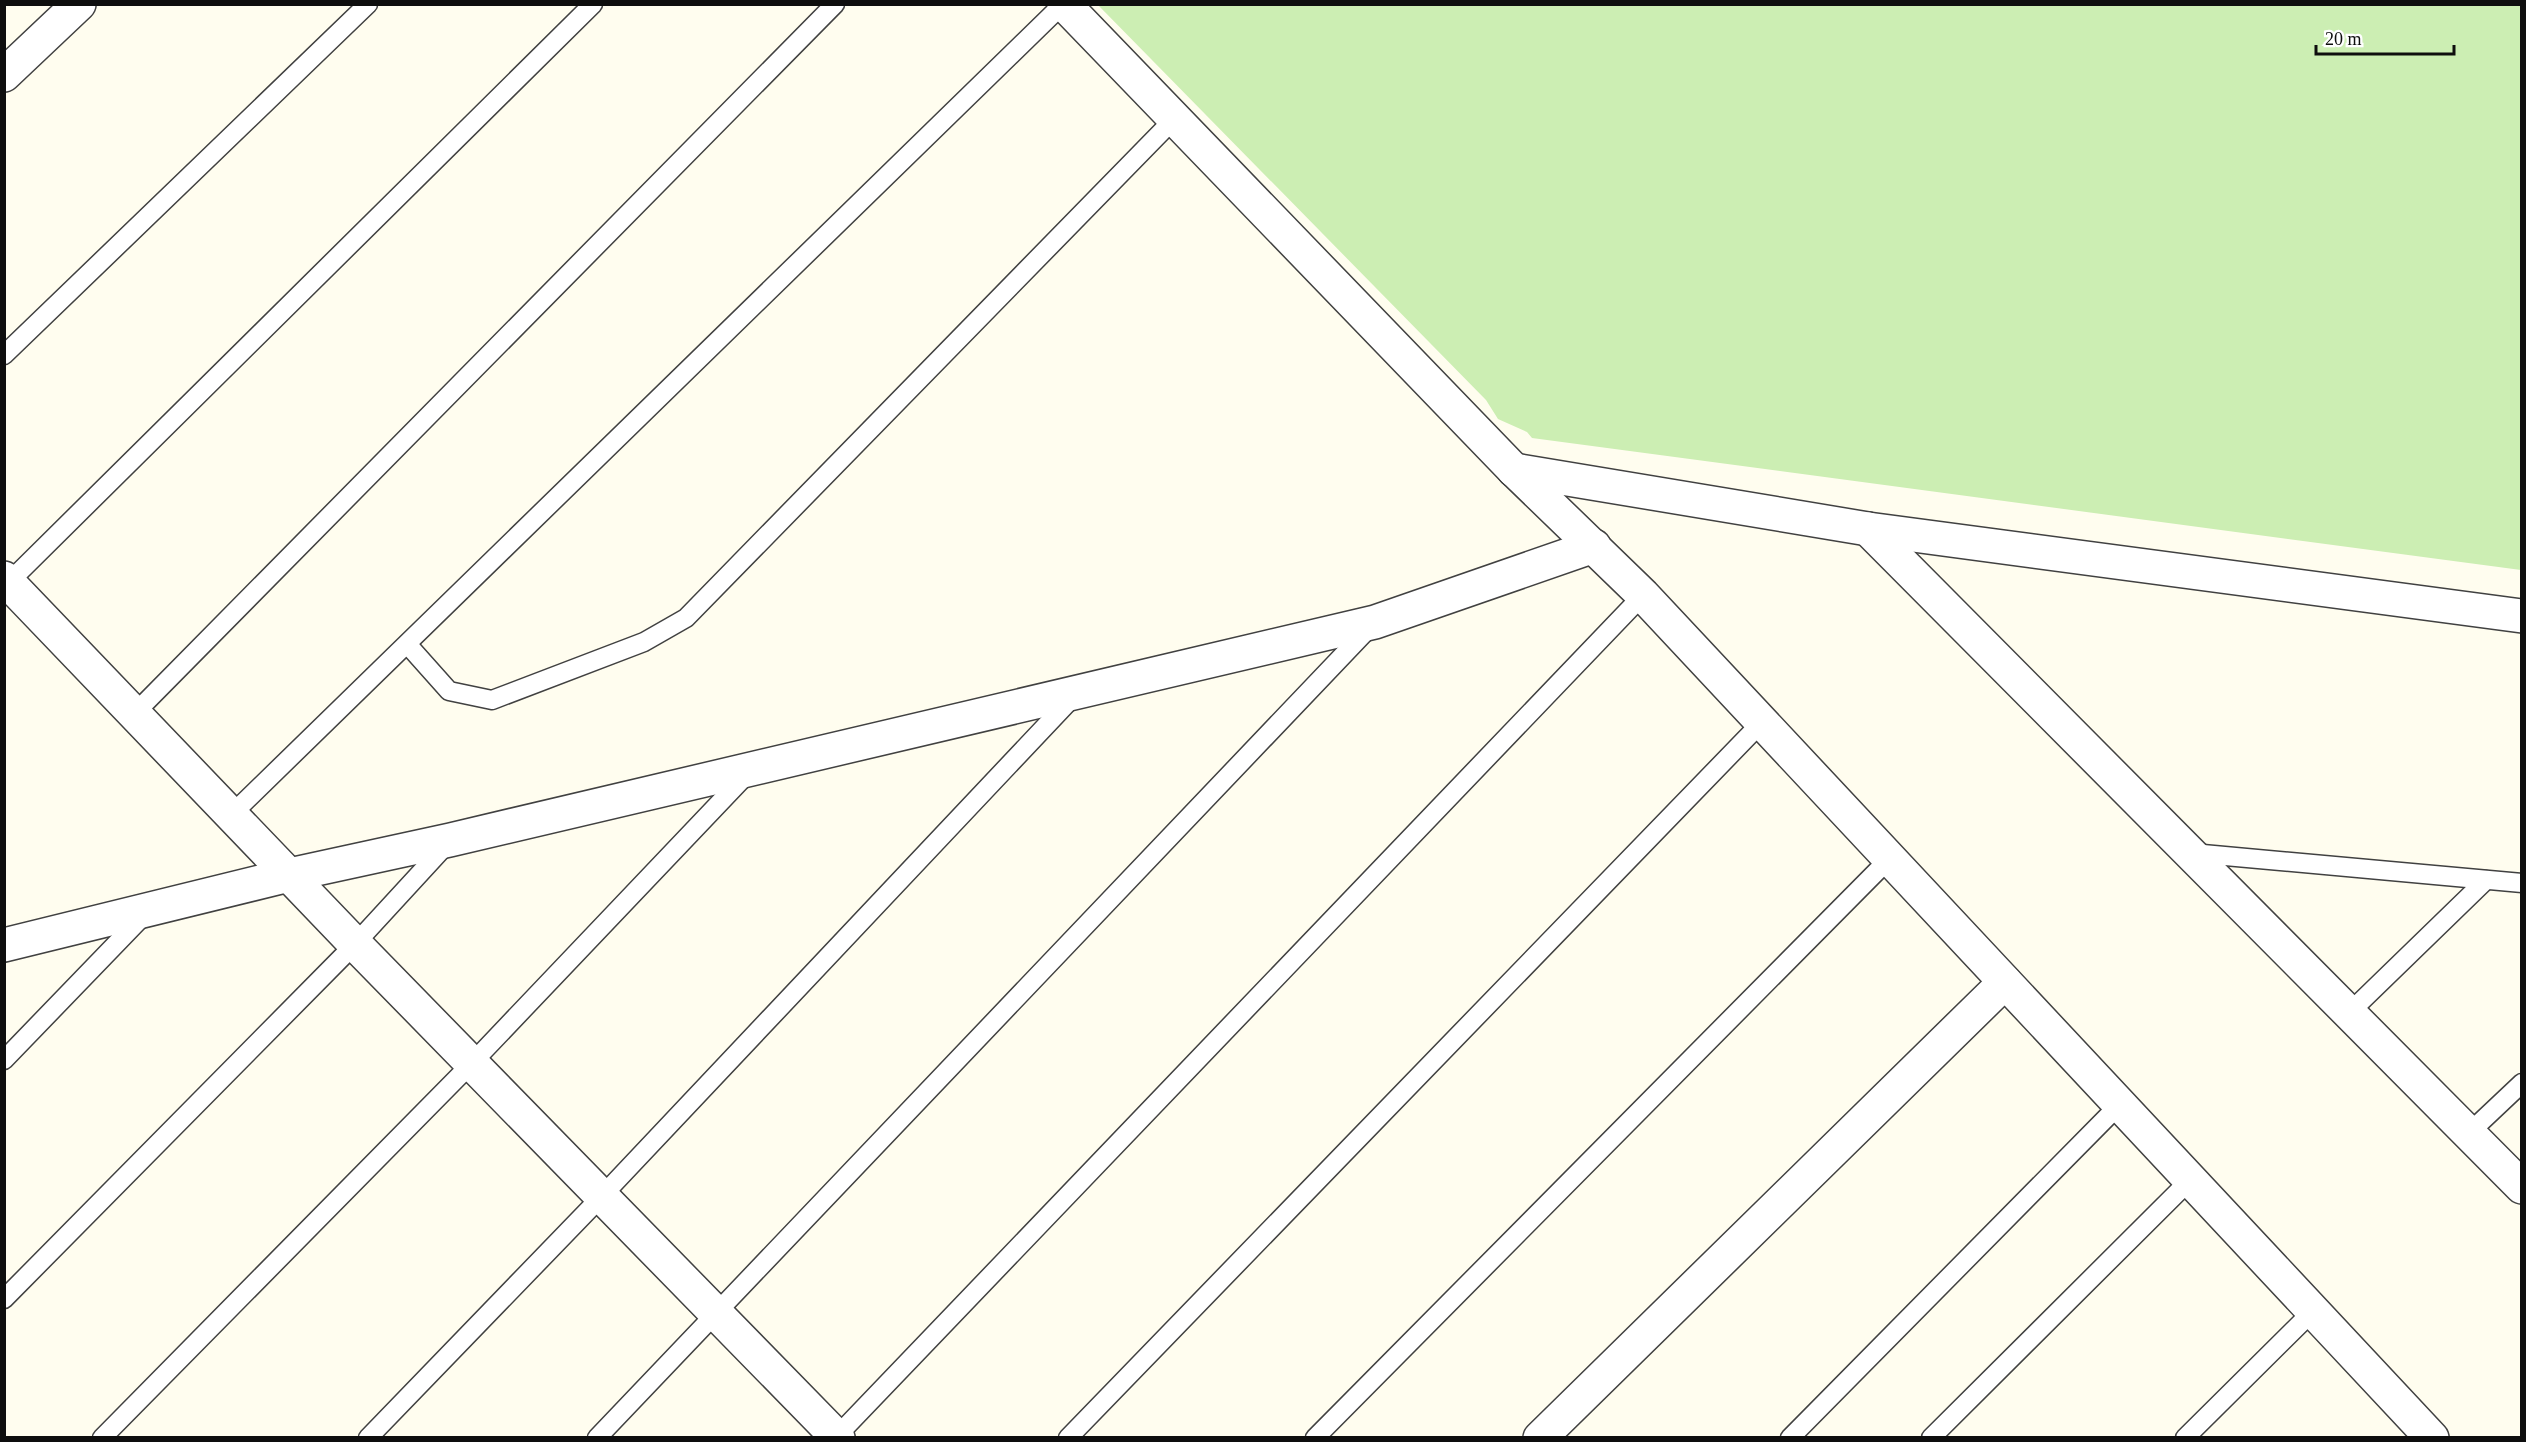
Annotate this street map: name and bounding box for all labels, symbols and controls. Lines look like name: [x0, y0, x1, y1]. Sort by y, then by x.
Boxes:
scale bar: [2316, 18, 2454, 56]
text: 20 m: [2325, 29, 2362, 49]

